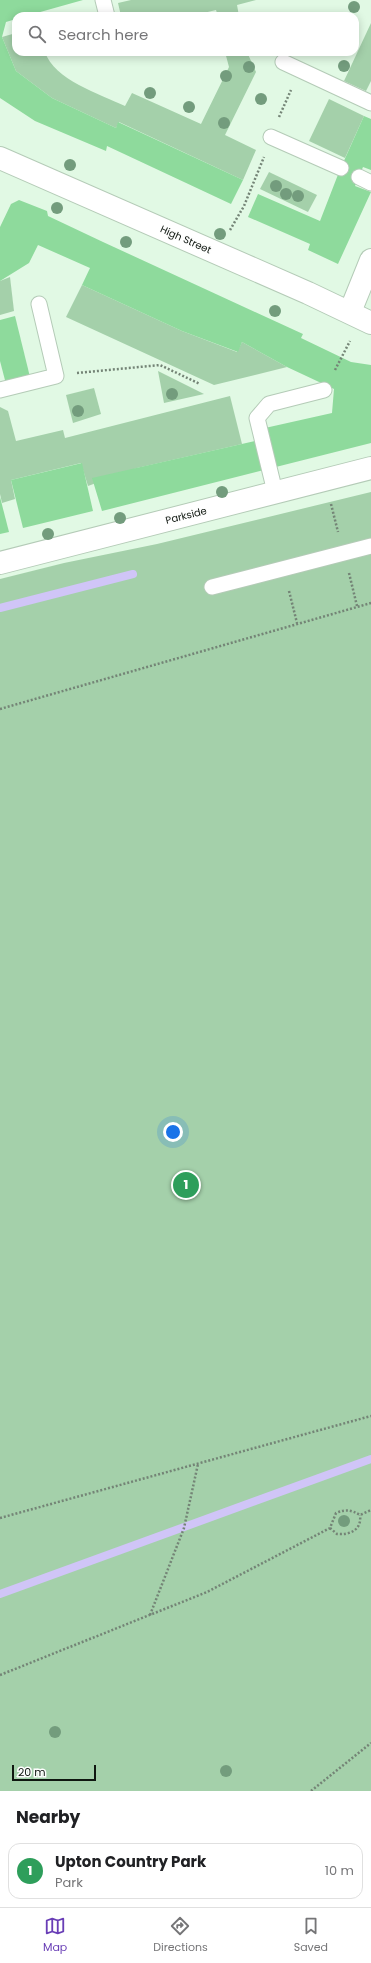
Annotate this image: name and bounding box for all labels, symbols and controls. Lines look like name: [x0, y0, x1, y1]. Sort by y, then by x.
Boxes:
search box: [12, 12, 359, 56]
icon: search: [26, 23, 48, 45]
text: Search here: [58, 24, 148, 45]
street label: High Street: [158, 222, 214, 258]
street label: Parkside: [164, 503, 208, 528]
your location: [163, 1122, 183, 1142]
pin: 1: [173, 1170, 199, 1200]
scale bar: [12, 1763, 96, 1782]
text: 20 m: [18, 1764, 46, 1780]
text: Nearby: [16, 1805, 80, 1829]
text: Upton Country Park: [55, 1851, 206, 1872]
text: 1: [28, 1861, 32, 1880]
text: 10 m: [325, 1861, 354, 1880]
text: Park: [55, 1873, 83, 1892]
tab: Map: [43, 1915, 67, 1956]
tab: Directions: [153, 1915, 208, 1956]
tab: Saved: [294, 1915, 328, 1956]

